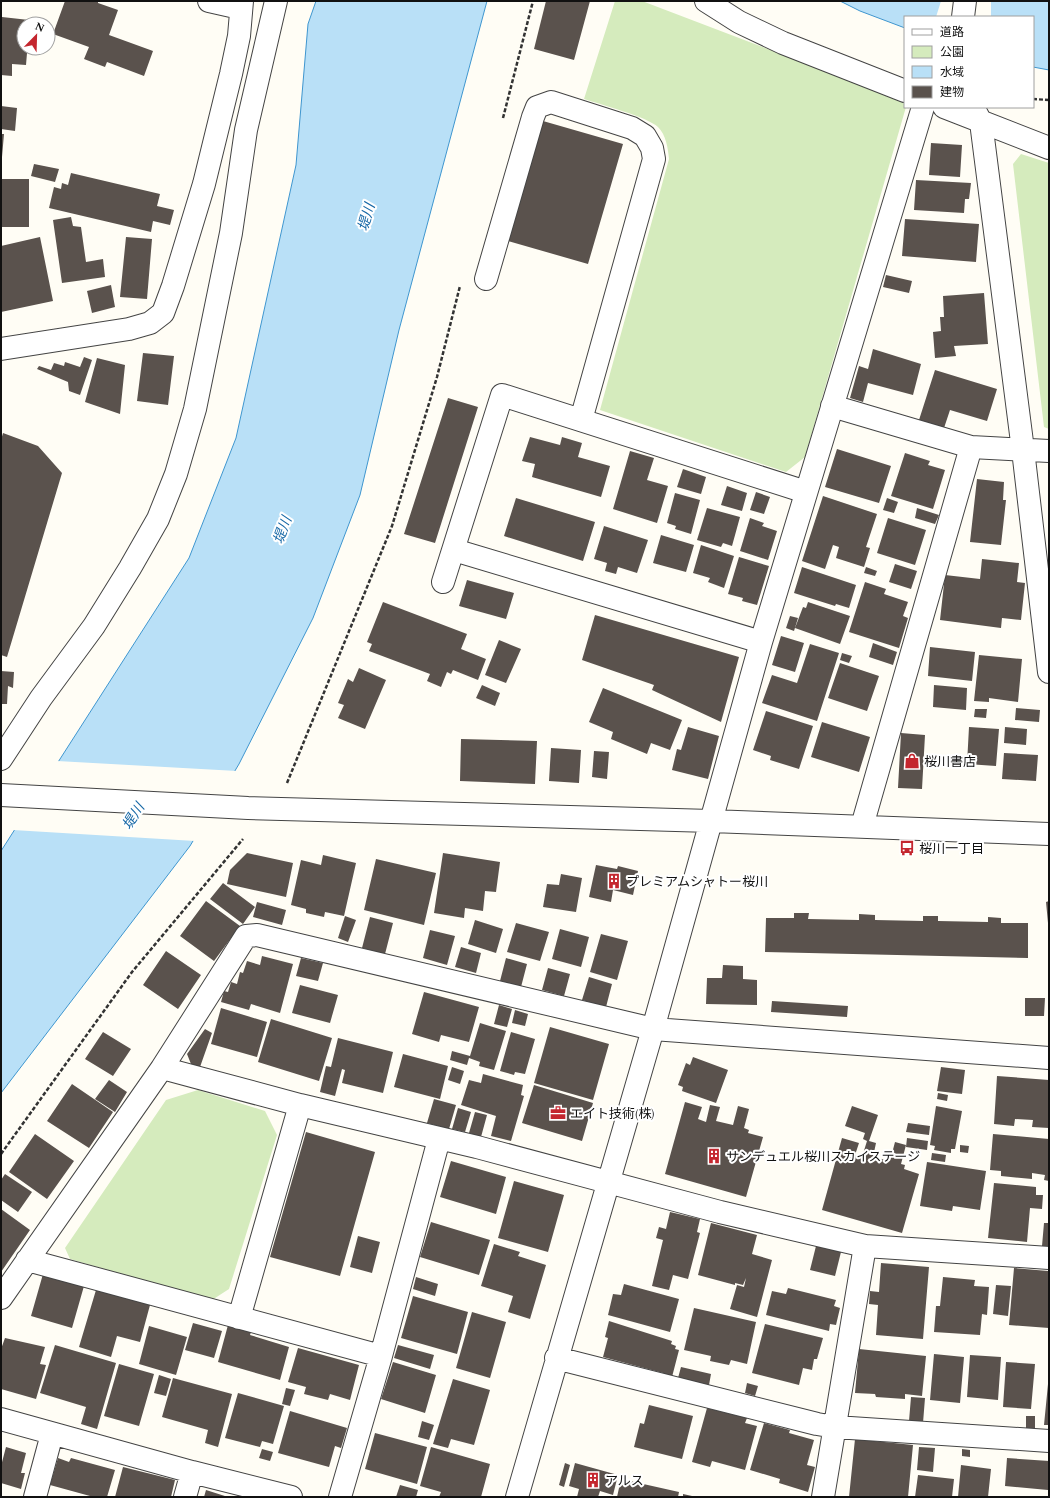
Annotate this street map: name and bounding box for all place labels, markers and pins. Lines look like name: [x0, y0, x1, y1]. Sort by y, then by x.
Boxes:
shop icon: 桜川書店: [903, 752, 921, 770]
place label: 桜川書店: [924, 752, 976, 772]
bus stop icon: 桜川一丁目: [898, 839, 916, 857]
place label: 桜川一丁目: [919, 839, 984, 859]
building icon: プレミアムシャトー桜川: [605, 872, 623, 890]
place label: プレミアムシャトー桜川: [626, 872, 768, 892]
office icon: エイト技術(株): [549, 1104, 567, 1122]
place label: エイト技術(株): [570, 1104, 655, 1124]
building icon: サンデュエル桜川スカイステージ: [705, 1147, 723, 1165]
place label: サンデュエル桜川スカイステージ: [726, 1147, 920, 1167]
building icon: アルス: [584, 1471, 602, 1489]
place label: アルス: [605, 1471, 644, 1491]

